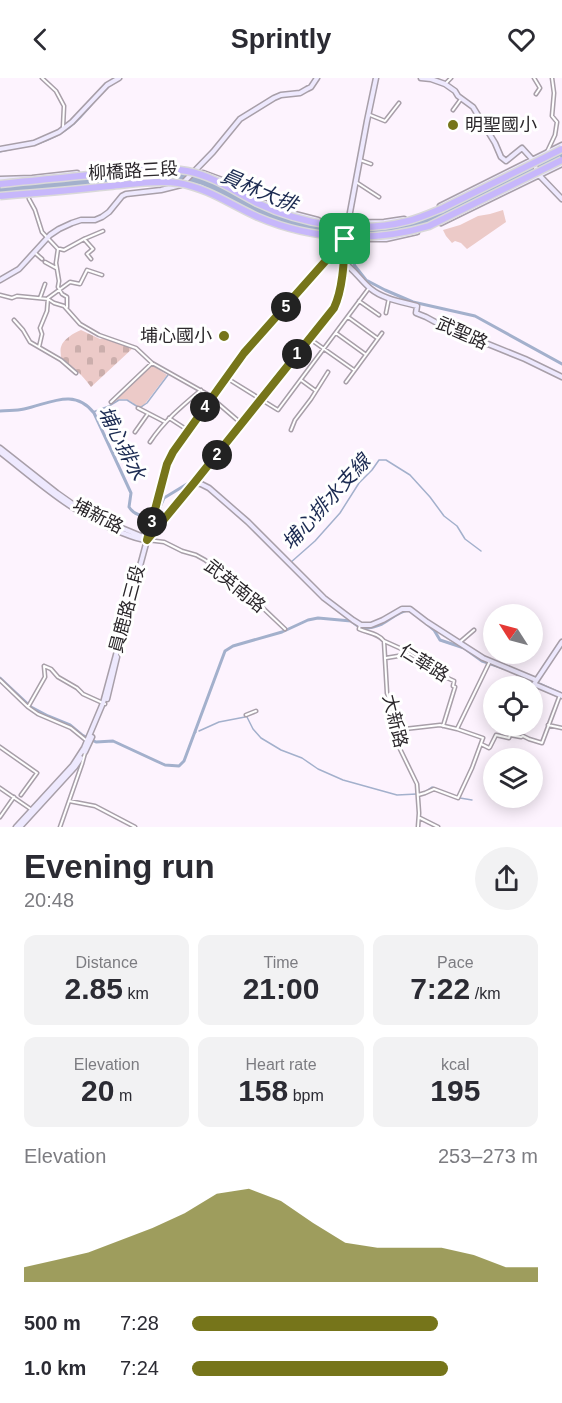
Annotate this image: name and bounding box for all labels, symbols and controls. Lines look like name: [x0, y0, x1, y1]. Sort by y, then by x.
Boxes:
icon: back: [24, 23, 57, 56]
icon: heart: [505, 23, 538, 56]
text: Sprintly: [231, 24, 331, 54]
place label: 明聖國小: [465, 115, 537, 135]
marker: 明聖國小: [446, 118, 460, 132]
street label: 柳橋路三段: [88, 159, 178, 183]
water label: 員林大排: [218, 164, 303, 217]
pin: [319, 213, 370, 264]
icon: arrive: [328, 222, 361, 255]
pin: 5: [271, 292, 301, 322]
text: 5: [282, 298, 290, 315]
street label: 武聖路: [433, 313, 491, 353]
place label: 埔心國小: [140, 326, 212, 346]
marker: 埔心國小: [217, 329, 231, 343]
pin: 1: [282, 339, 312, 369]
text: 1: [293, 345, 301, 362]
pin: 4: [190, 392, 220, 422]
text: 4: [201, 398, 209, 415]
water label: 埔心排水: [94, 402, 150, 485]
pin: 2: [202, 440, 232, 470]
text: 2: [213, 446, 221, 463]
water label: 埔心排水支線: [278, 449, 376, 554]
street label: 埔新路: [69, 495, 127, 537]
pin: 3: [137, 507, 167, 537]
text: 3: [148, 513, 156, 530]
street label: 武英南路: [201, 556, 269, 616]
street label: 員鹿路三段: [106, 563, 148, 655]
north arrow: [483, 604, 543, 664]
map controls: [483, 604, 543, 808]
street label: 仁華路: [396, 640, 452, 686]
button: locate: [483, 676, 543, 736]
street label: 大新路: [379, 692, 411, 750]
button: layers: [483, 748, 543, 808]
button: share: [475, 847, 538, 910]
text: Evening run: [24, 848, 215, 885]
text: 20:48: [24, 889, 74, 911]
text: Distance: [76, 954, 138, 971]
text: Time: [264, 954, 298, 971]
text: Pace: [437, 954, 474, 971]
text: 2.85: [65, 972, 123, 1005]
text: 21:00: [243, 972, 319, 1005]
text: 7:22: [410, 972, 470, 1005]
text: km: [123, 985, 149, 1002]
text: /km: [470, 985, 500, 1002]
text: Elevation: [74, 1056, 140, 1073]
text: Heart rate: [245, 1056, 317, 1073]
text: kcal: [441, 1056, 470, 1073]
text: 20: [81, 1074, 114, 1107]
text: 158: [238, 1074, 288, 1107]
text: 195: [430, 1074, 480, 1107]
text: m: [114, 1087, 132, 1104]
text: bpm: [288, 1087, 324, 1104]
text: Elevation: [24, 1145, 106, 1167]
text: 253–273 m: [438, 1145, 538, 1167]
text: 500 m: [24, 1312, 81, 1334]
text: 7:28: [120, 1312, 159, 1334]
text: 1.0 km: [24, 1357, 86, 1379]
text: 7:24: [120, 1357, 159, 1379]

